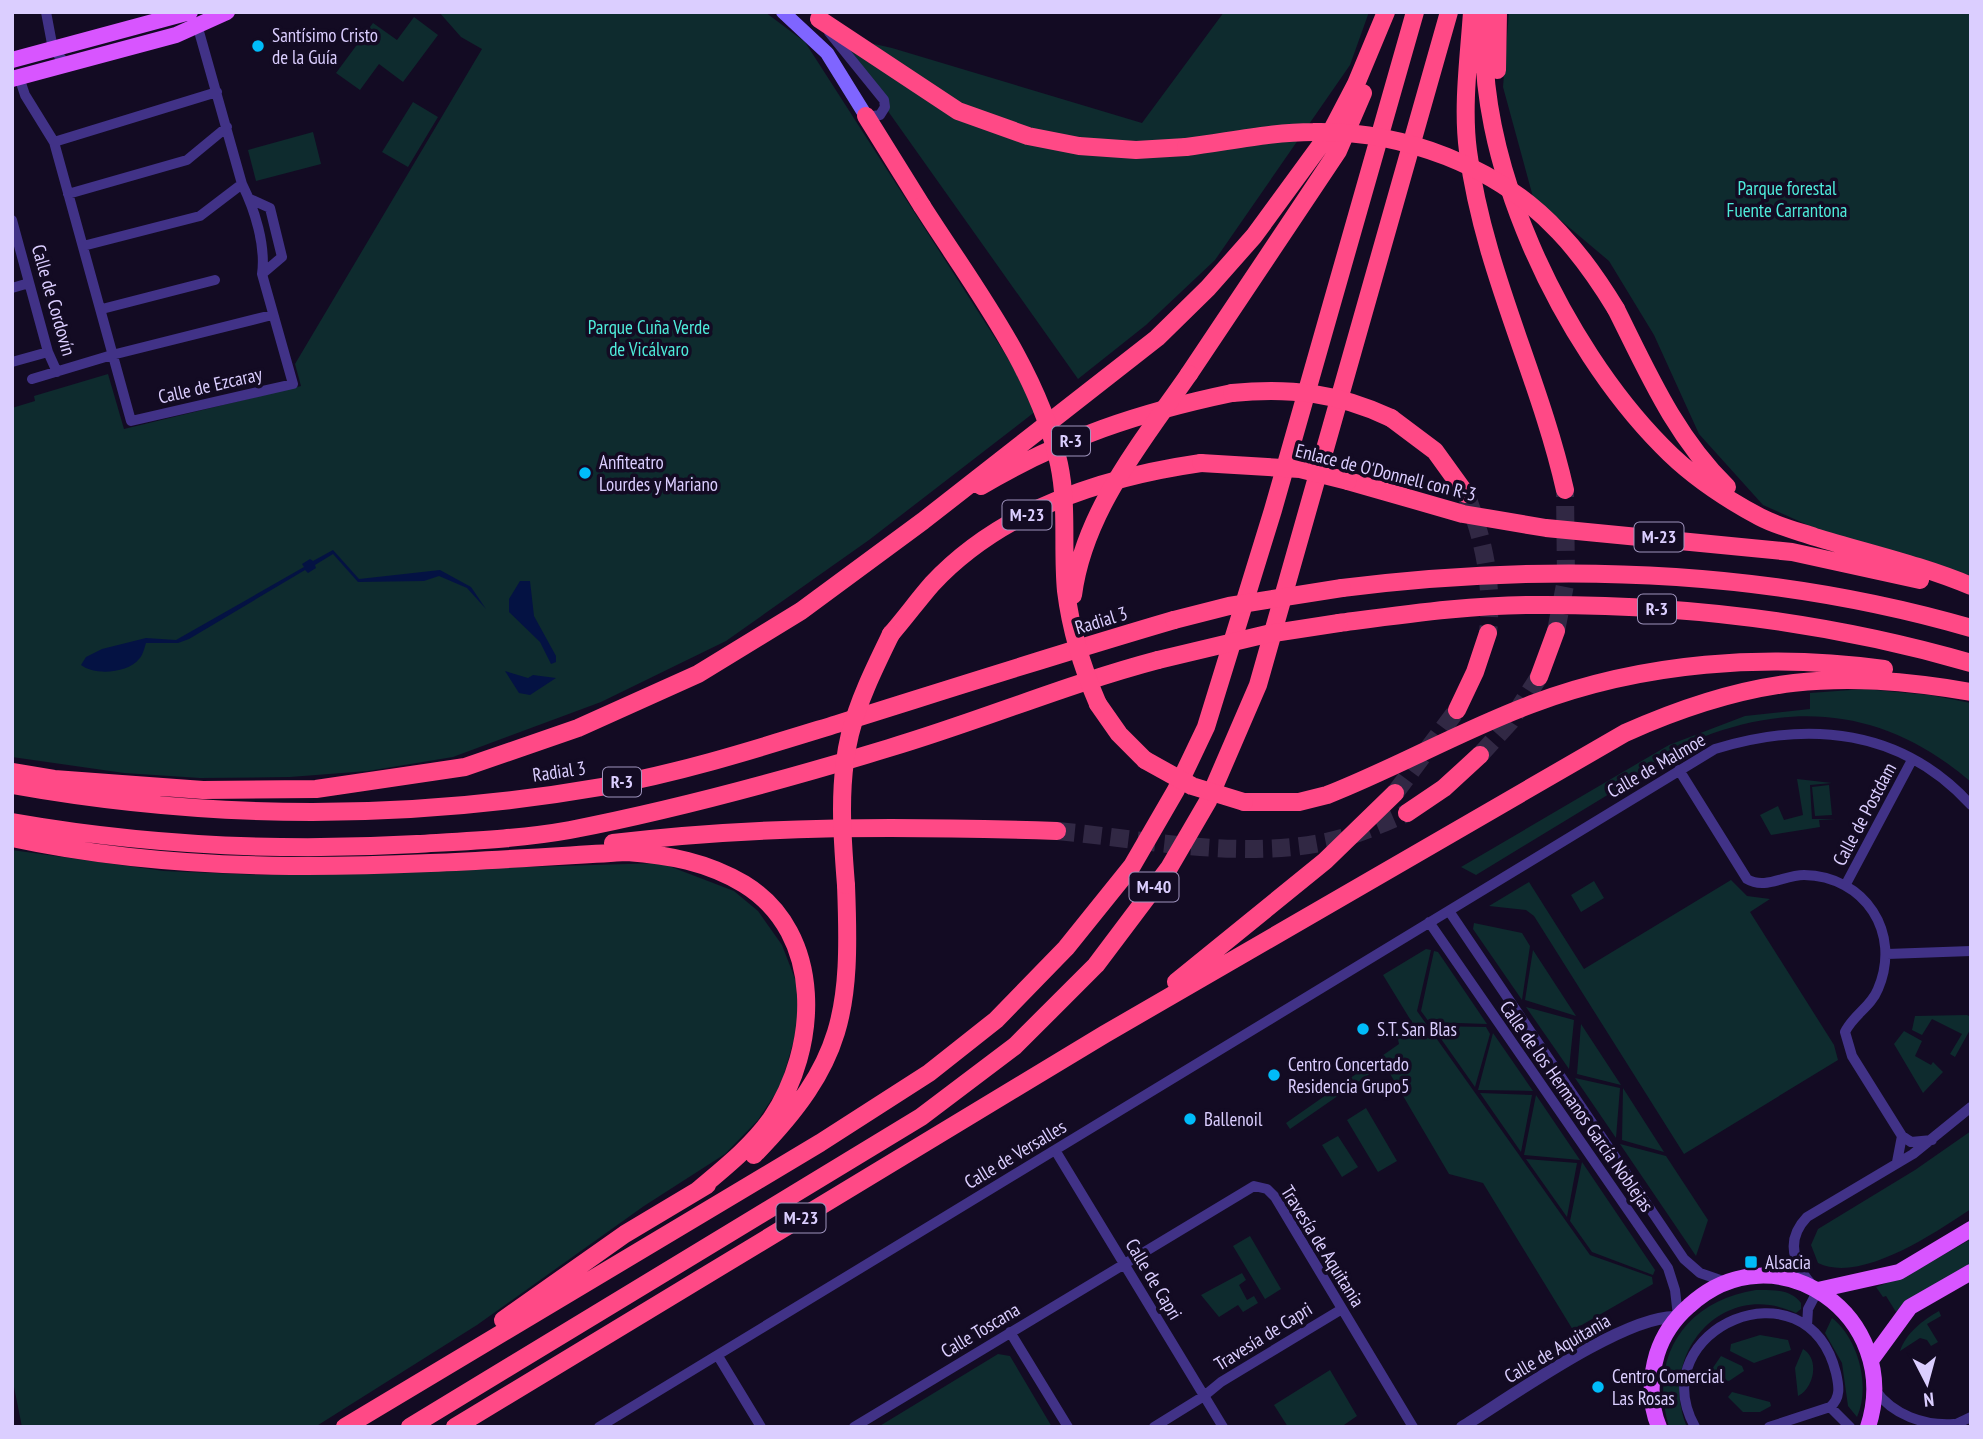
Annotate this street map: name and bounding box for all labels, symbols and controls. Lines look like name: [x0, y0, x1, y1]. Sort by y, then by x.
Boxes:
place label: Santísimo Cristo de la Guía: [272, 23, 378, 69]
marker: Santísimo Cristo de la Guía: [250, 38, 266, 54]
park label: Parque forestal Fuente Carrantona: [1727, 176, 1847, 222]
street label: Calle de Cordovín: [27, 242, 81, 358]
park label: Parque Cuña Verde de Vicálvaro: [588, 315, 710, 361]
street label: Calle de Ezcaray: [156, 361, 265, 409]
road number: R-3: [1052, 426, 1090, 456]
street label: Enlace de O'Donnell con R-3: [1293, 438, 1479, 506]
place label: Anfiteatro Lourdes y Mariano: [599, 450, 718, 496]
marker: Anfiteatro Lourdes y Mariano: [577, 465, 593, 481]
road number: M-23: [1002, 500, 1052, 530]
road number: M-23: [1634, 522, 1684, 552]
road number: R-3: [1638, 594, 1676, 624]
street label: Radial 3: [1072, 601, 1130, 639]
street label: Calle de Malmoe: [1603, 727, 1710, 803]
street label: Radial 3: [531, 755, 587, 787]
street label: Calle de Postdam: [1827, 758, 1901, 870]
road number: R-3: [603, 768, 641, 796]
road number: M-40: [1130, 872, 1178, 902]
street label: Calle de los Hermanos García Noblejas: [1495, 996, 1659, 1216]
place label: S.T. San Blas: [1377, 1017, 1457, 1041]
marker: S.T. San Blas: [1355, 1021, 1371, 1037]
place label: Centro Concertado Residencia Grupo5: [1288, 1052, 1410, 1098]
marker: Centro Concertado Residencia Grupo5: [1266, 1067, 1282, 1083]
place label: Ballenoil: [1204, 1107, 1263, 1131]
marker: Ballenoil: [1182, 1111, 1198, 1127]
street label: Calle de Versalles: [960, 1114, 1070, 1194]
street label: Travesía de Aquitania: [1276, 1181, 1370, 1311]
road number: M-23: [776, 1204, 826, 1232]
street label: Calle de Capri: [1120, 1234, 1188, 1324]
place label: Alsacia: [1765, 1250, 1811, 1274]
marker: Alsacia: [1743, 1254, 1759, 1270]
street label: Travesía de Capri: [1210, 1296, 1316, 1376]
street label: Calle Toscana: [936, 1297, 1024, 1363]
street label: Calle de Aquitania: [1500, 1308, 1614, 1388]
north arrow: [1892, 1348, 1962, 1418]
place label: Centro Comercial Las Rosas: [1612, 1364, 1724, 1410]
marker: Centro Comercial Las Rosas: [1590, 1379, 1606, 1395]
text: N: [1922, 1387, 1935, 1412]

